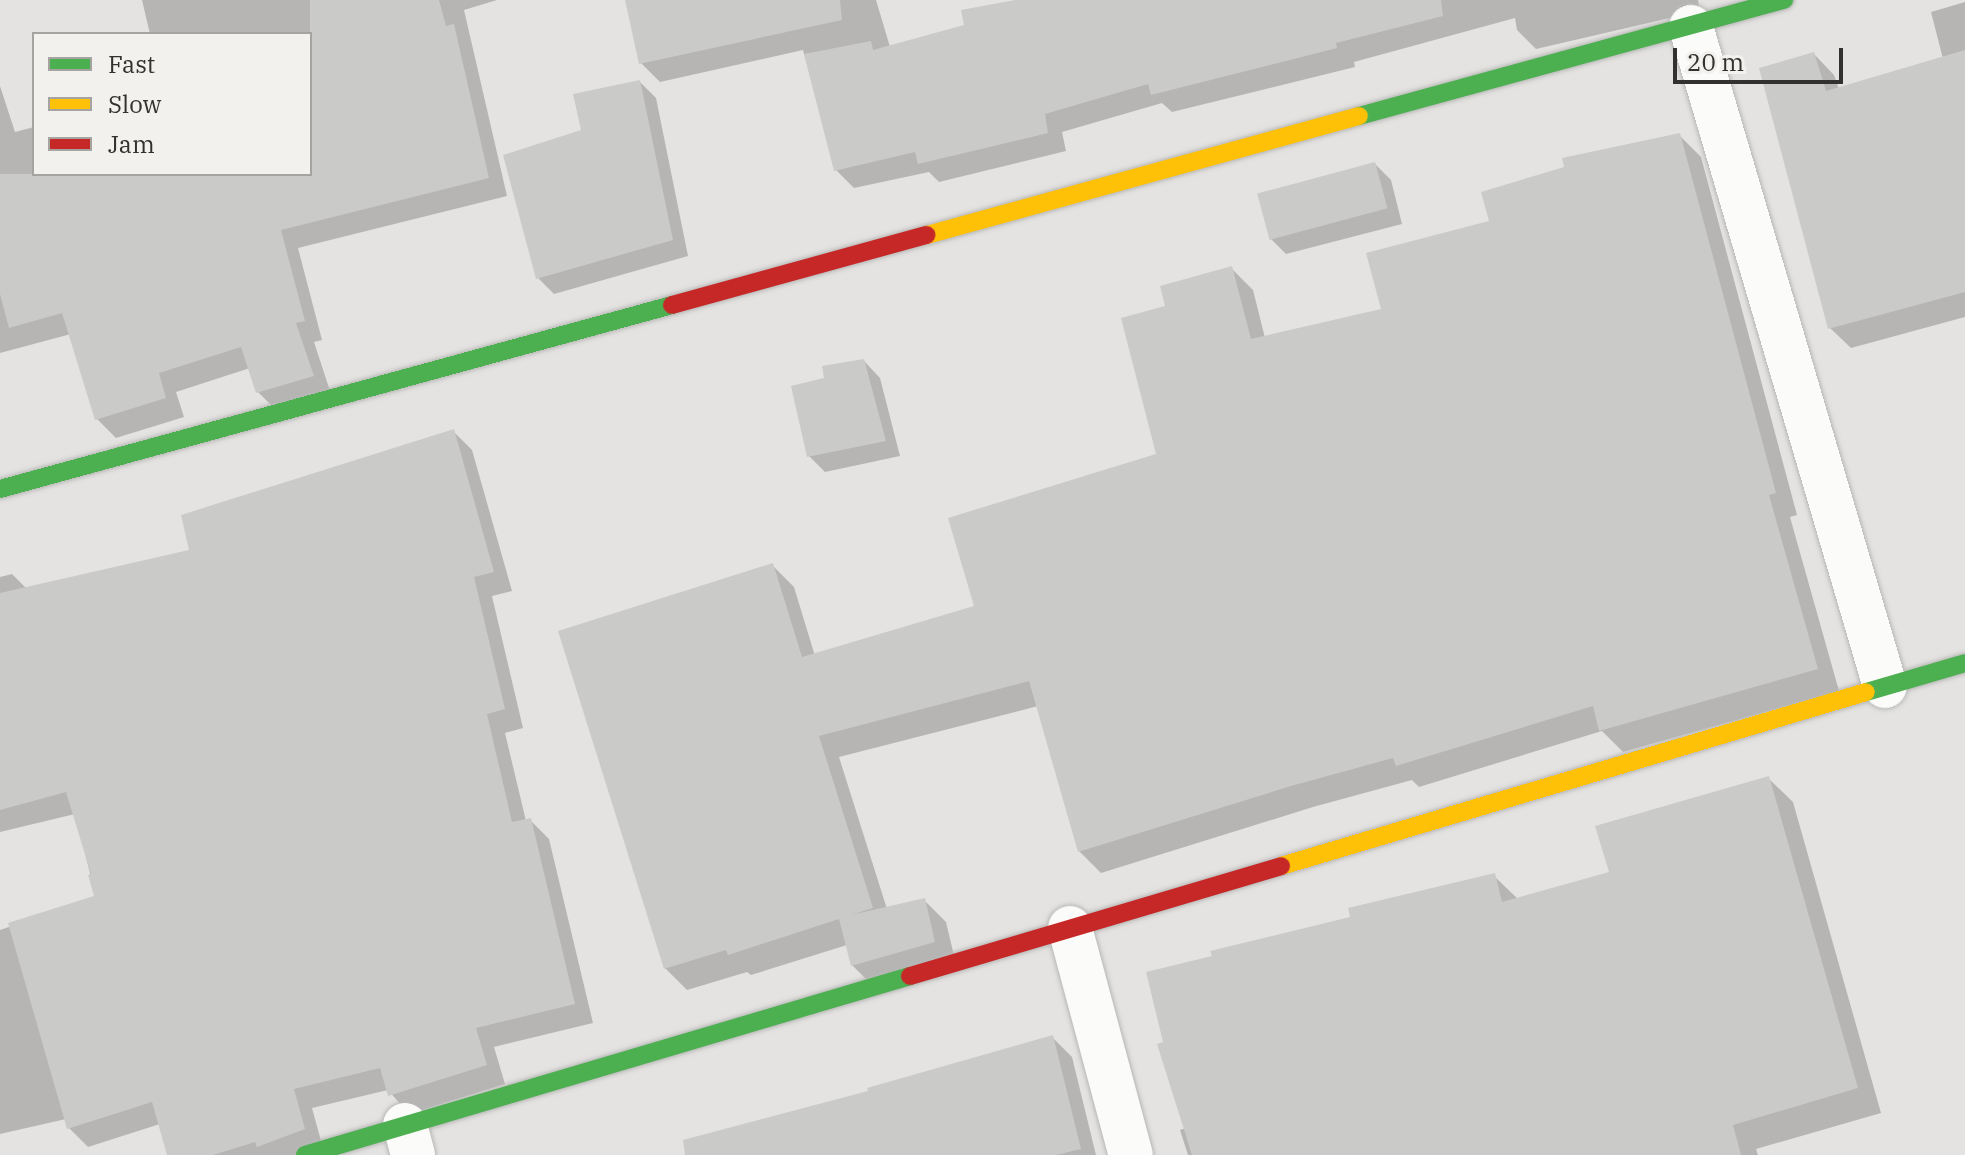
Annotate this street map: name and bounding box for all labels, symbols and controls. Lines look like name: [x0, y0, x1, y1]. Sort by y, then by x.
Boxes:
legend: [32, 32, 312, 176]
scale bar: [1677, 32, 1847, 82]
text: 20 m: [1687, 46, 1744, 78]
text: Fast: [108, 48, 155, 80]
text: Slow: [108, 88, 161, 120]
text: Jam: [108, 128, 155, 160]

